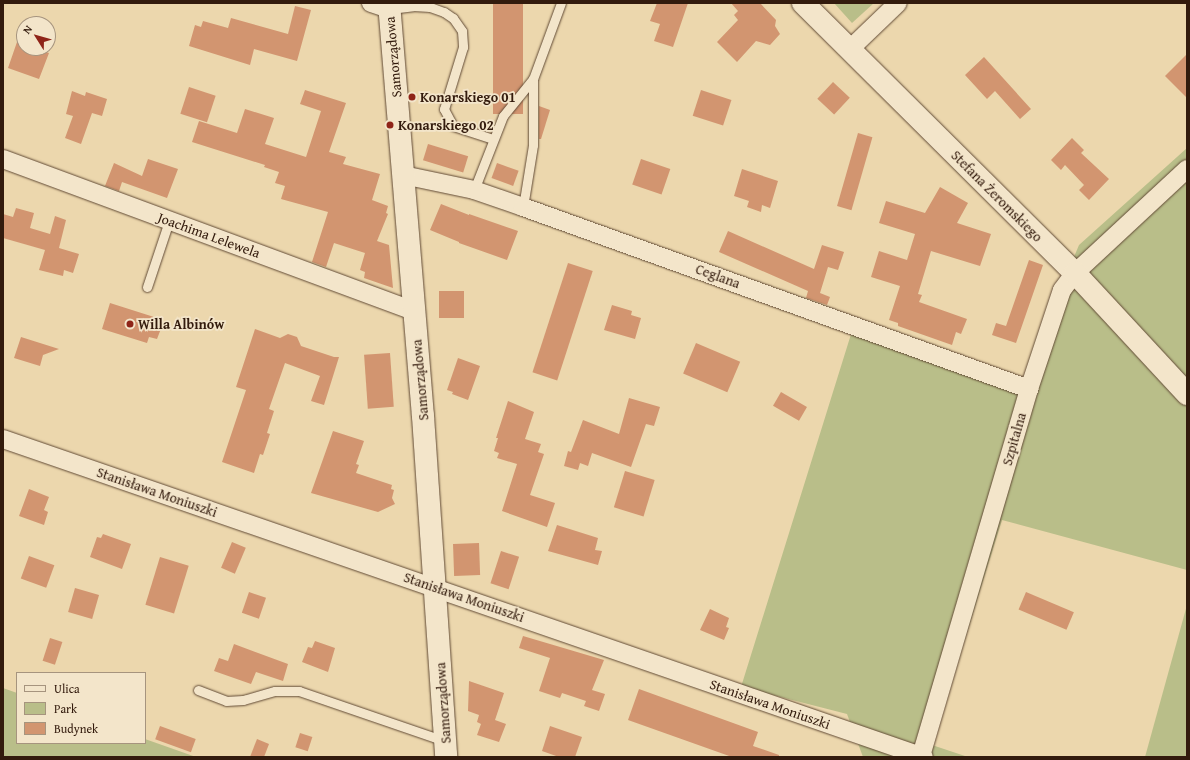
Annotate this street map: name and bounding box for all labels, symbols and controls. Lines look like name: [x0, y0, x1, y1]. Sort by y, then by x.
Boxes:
north arrow: [16, 16, 56, 56]
street label: Samorządowa: [381, 16, 405, 98]
text: N: [19, 22, 36, 37]
place label: Konarskiego 01: [420, 89, 516, 105]
marker: Konarskiego 01: [407, 92, 417, 102]
place label: Konarskiego 02: [398, 117, 494, 133]
marker: Konarskiego 02: [385, 120, 395, 130]
street label: Stefana Żeromskiego: [948, 147, 1046, 245]
street label: Joachima Lelewela: [155, 209, 263, 261]
street label: Ceglana: [693, 260, 743, 292]
place label: Willa Albinów: [138, 316, 224, 332]
marker: Willa Albinów: [125, 319, 135, 329]
street label: Samorządowa: [408, 339, 432, 421]
street label: Szpitalna: [998, 411, 1030, 467]
street label: Stanisława Moniuszki: [95, 463, 219, 521]
street label: Stanisława Moniuszki: [402, 568, 526, 626]
street label: Samorządowa: [432, 662, 454, 744]
legend: [16, 672, 146, 744]
street label: Stanisława Moniuszki: [708, 675, 832, 733]
text: Ulica: [54, 680, 80, 697]
text: Park: [54, 700, 77, 717]
text: Budynek: [54, 720, 98, 737]

